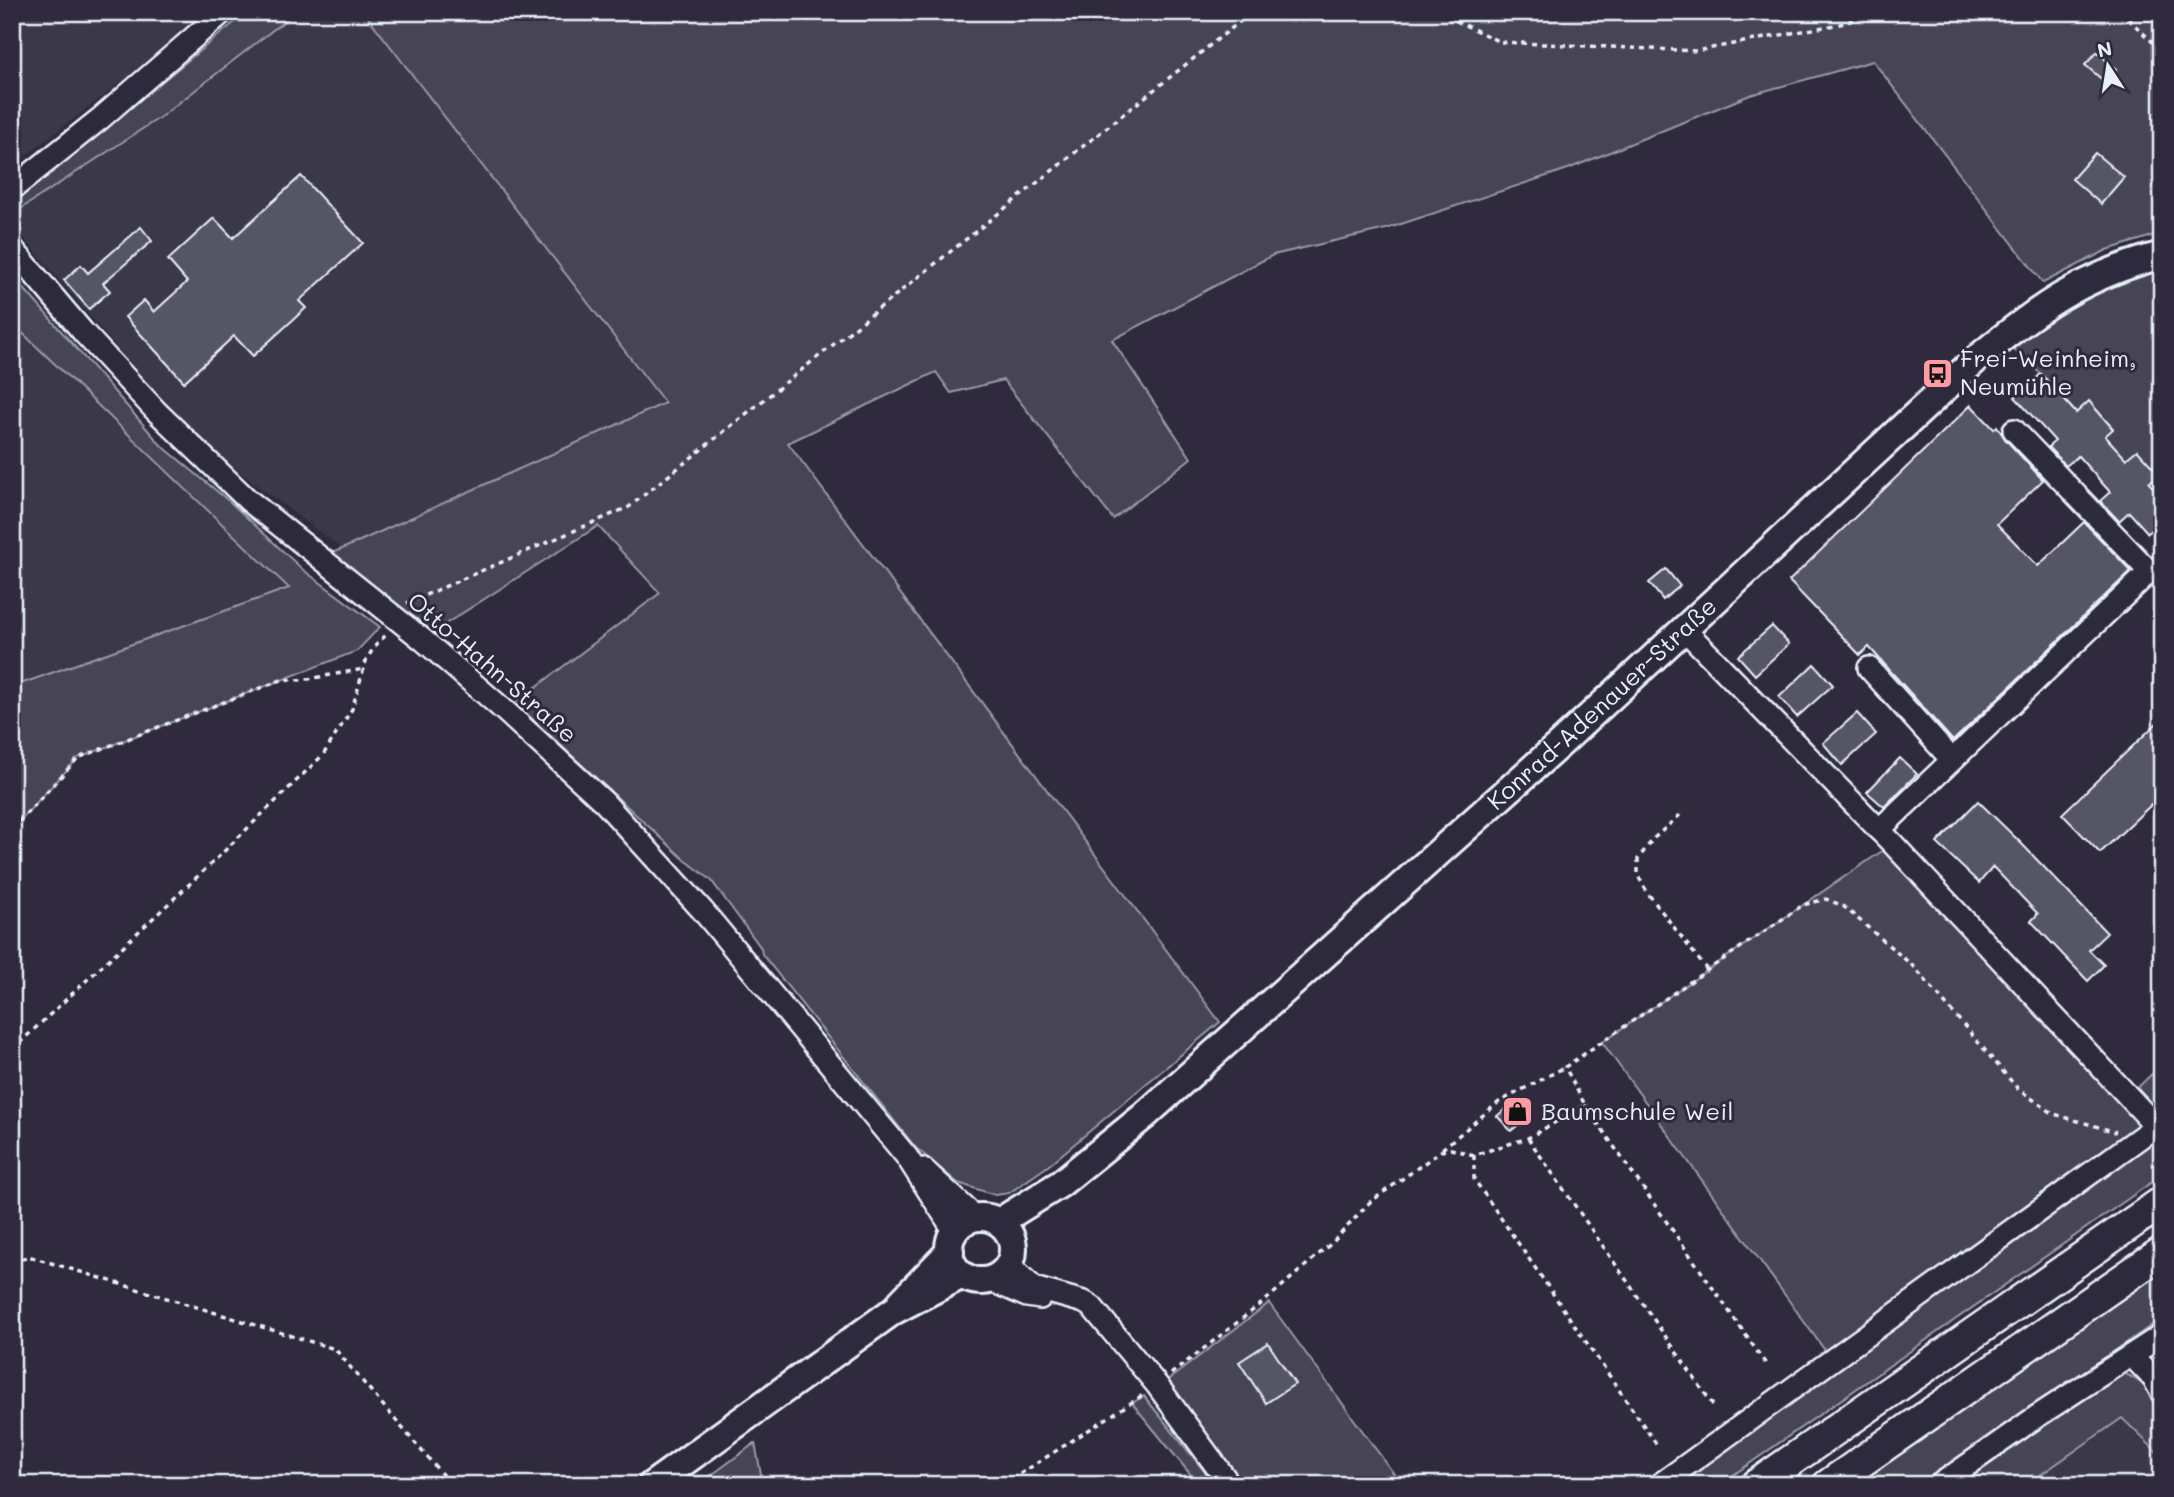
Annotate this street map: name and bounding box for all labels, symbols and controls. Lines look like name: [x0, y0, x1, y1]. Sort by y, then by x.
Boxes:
north arrow: [2072, 32, 2142, 102]
text: N: [2095, 35, 2114, 63]
place label: Frei-Weinheim, Neumühle: [1960, 342, 2136, 401]
bus stop icon: Frei-Weinheim, Neumühle: [1920, 356, 1954, 390]
street label: Otto-Hahn-Straße: [402, 585, 584, 749]
street label: Konrad-Adenauer-Straße: [1480, 590, 1722, 816]
shop icon: Baumschule Weil: [1501, 1095, 1535, 1129]
place label: Baumschule Weil: [1541, 1095, 1733, 1126]

